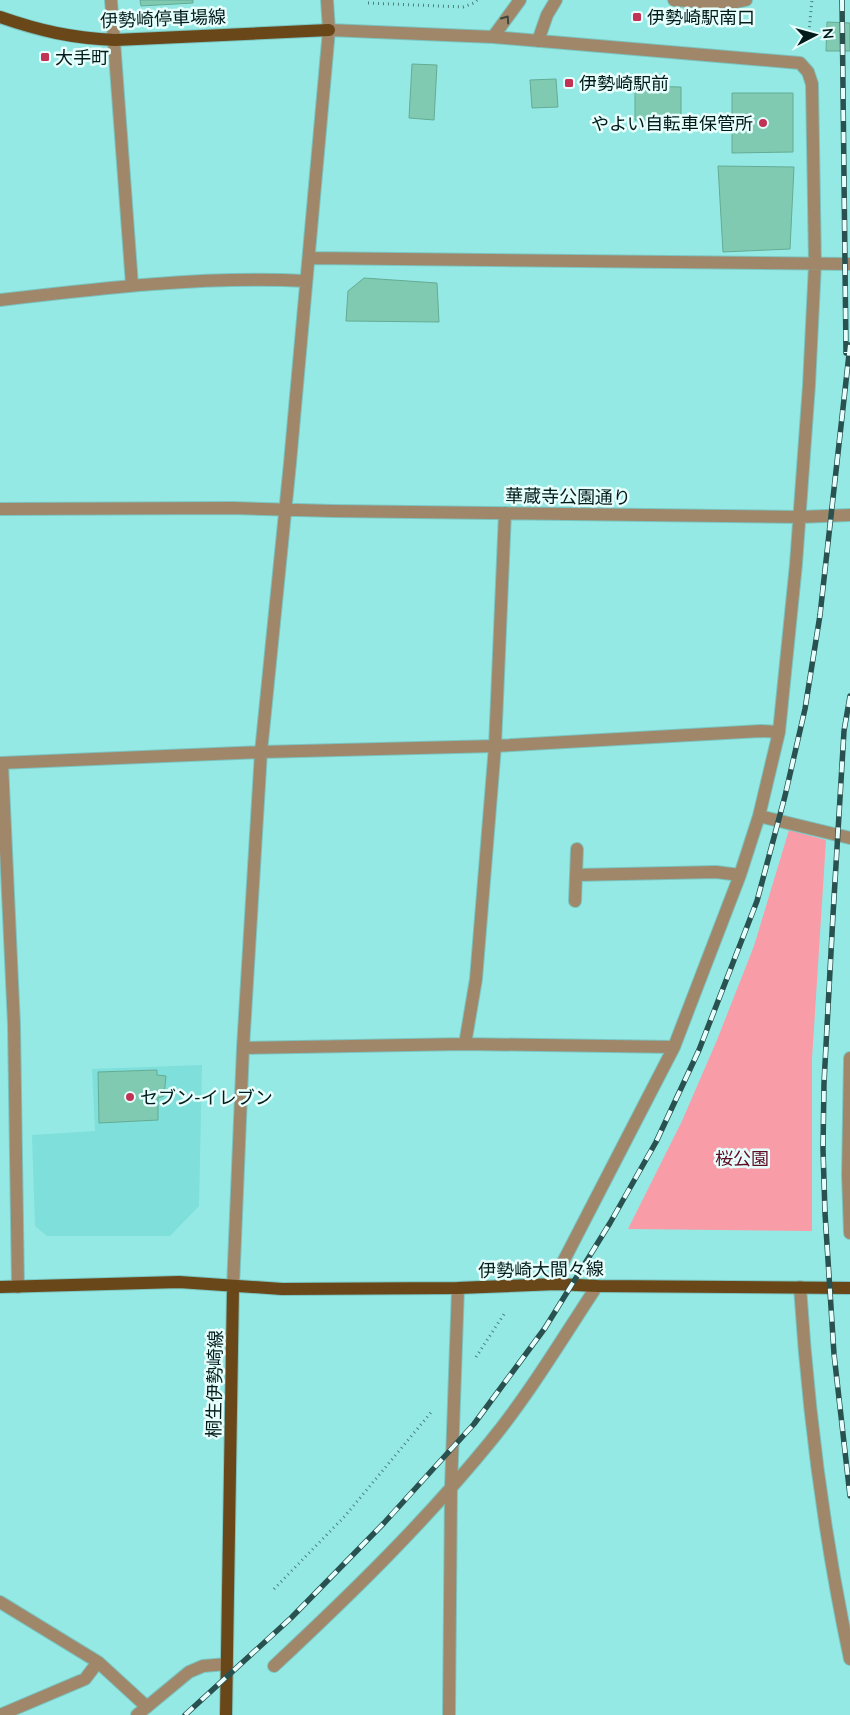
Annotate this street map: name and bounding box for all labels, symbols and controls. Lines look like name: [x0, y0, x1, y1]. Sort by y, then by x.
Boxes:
street label: 伊勢崎停車場線: [100, 5, 226, 31]
place label: 伊勢崎駅南口: [647, 6, 755, 28]
north arrow: [790, 10, 840, 60]
marker: 伊勢崎駅南口: [631, 11, 643, 23]
one-way arrow: [500, 15, 510, 24]
text: N: [819, 27, 837, 40]
place label: 大手町: [55, 46, 109, 68]
marker: 大手町: [39, 51, 51, 63]
place label: 伊勢崎駅前: [579, 72, 669, 94]
marker: 伊勢崎駅前: [563, 77, 575, 89]
place label: やよい自転車保管所: [591, 112, 753, 134]
marker: やよい自転車保管所: [757, 117, 769, 129]
street label: 華蔵寺公園通り: [505, 484, 631, 508]
place label: セブン-イレブン: [140, 1086, 273, 1108]
marker: セブン-イレブン: [124, 1091, 136, 1103]
park label: 桜公園: [715, 1147, 769, 1169]
street label: 伊勢崎大間々線: [478, 1257, 604, 1281]
street label: 桐生伊勢崎線: [202, 1330, 226, 1438]

